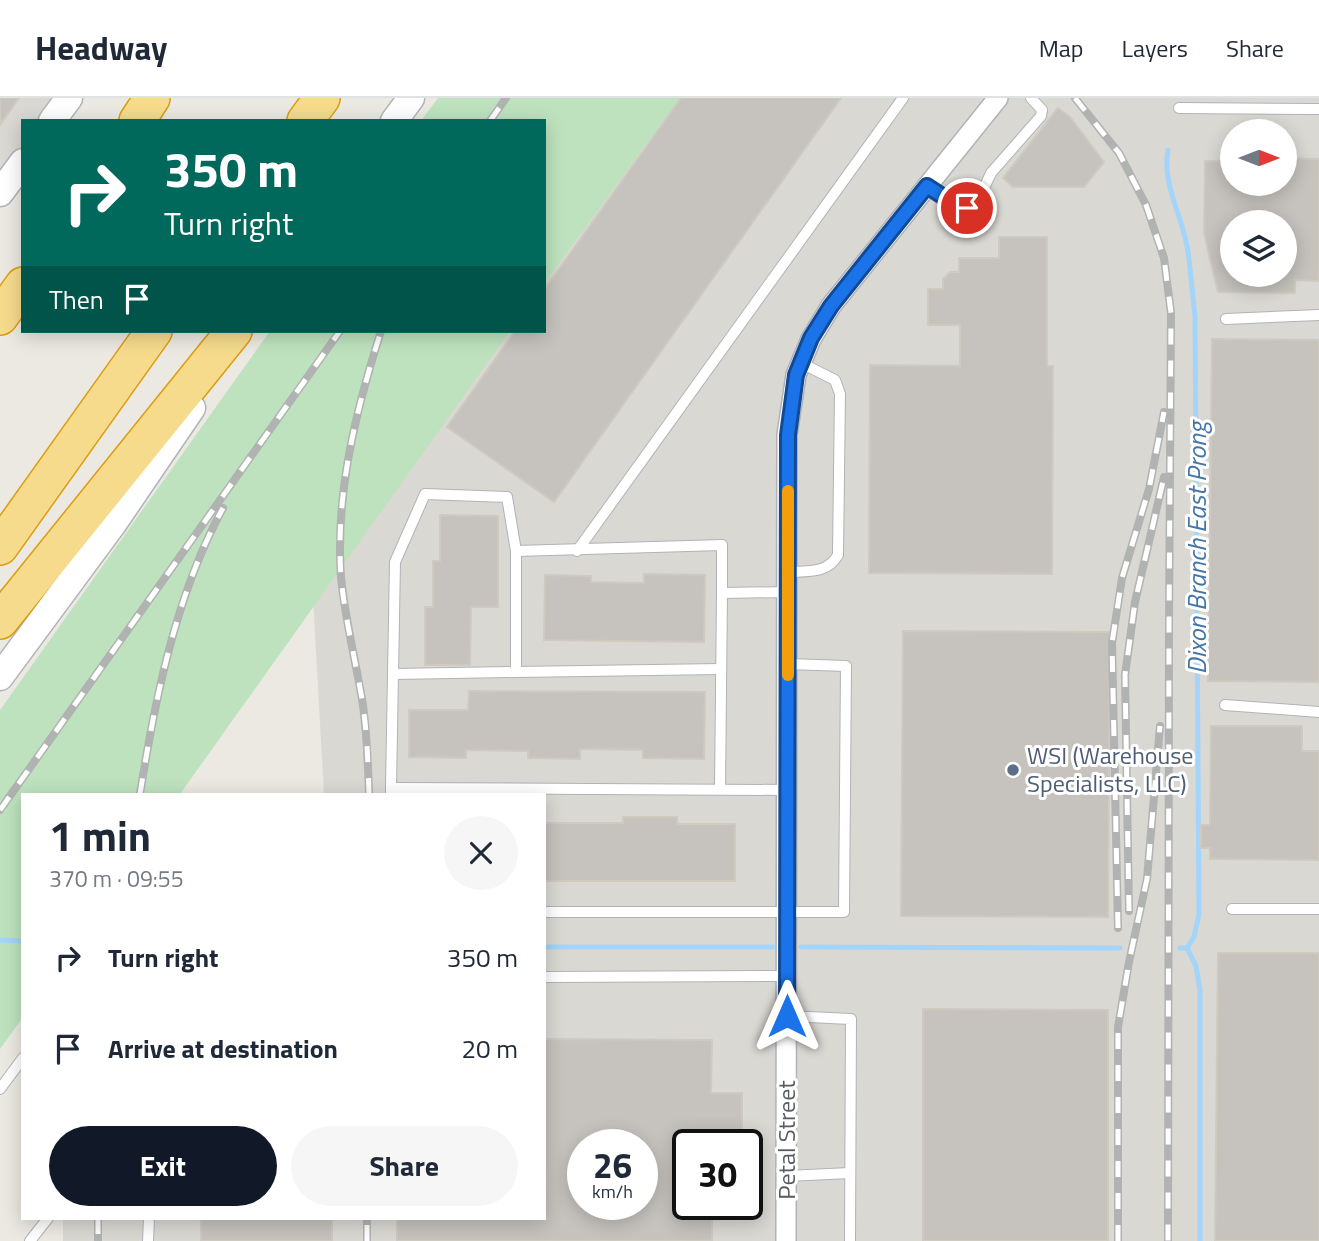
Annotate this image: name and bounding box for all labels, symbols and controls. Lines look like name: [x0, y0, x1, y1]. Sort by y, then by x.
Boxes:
text: Headway: [35, 23, 168, 73]
text: Map: [1039, 30, 1084, 66]
text: Layers: [1122, 30, 1188, 66]
text: Share: [1226, 30, 1284, 66]
north arrow: [1220, 119, 1297, 196]
map controls: [1220, 119, 1297, 287]
text: 350 m: [164, 131, 298, 206]
icon: right: [49, 147, 140, 238]
pin: [937, 178, 997, 238]
icon: arrive: [948, 189, 986, 227]
text: Turn right: [164, 199, 293, 247]
button: layers: [1220, 210, 1297, 287]
text: Then: [49, 280, 104, 319]
icon: arrive: [118, 280, 156, 318]
water label: Dixon Branch East Prong: [1177, 419, 1216, 674]
place label: WSI (Warehouse Specialists, LLC): [1027, 737, 1194, 801]
marker: WSI (Warehouse Specialists, LLC): [1005, 762, 1021, 778]
text: 1 min: [49, 803, 151, 867]
button: close: [444, 816, 518, 890]
text: 370 m · 09:55: [49, 861, 184, 896]
text: Turn right: [108, 938, 219, 977]
text: 350 m: [447, 938, 518, 977]
icon: right: [49, 939, 87, 977]
position arrow: [750, 979, 824, 1053]
text: Arrive at destination: [108, 1029, 338, 1068]
text: 20 m: [461, 1029, 518, 1068]
icon: arrive: [49, 1030, 87, 1068]
street label: Petal Street: [768, 1080, 804, 1200]
button: Exit: [49, 1126, 277, 1206]
button: Share: [291, 1126, 518, 1206]
speed limit sign: 30: [672, 1129, 763, 1220]
text: 26: [593, 1138, 632, 1192]
text: km/h: [592, 1178, 633, 1205]

